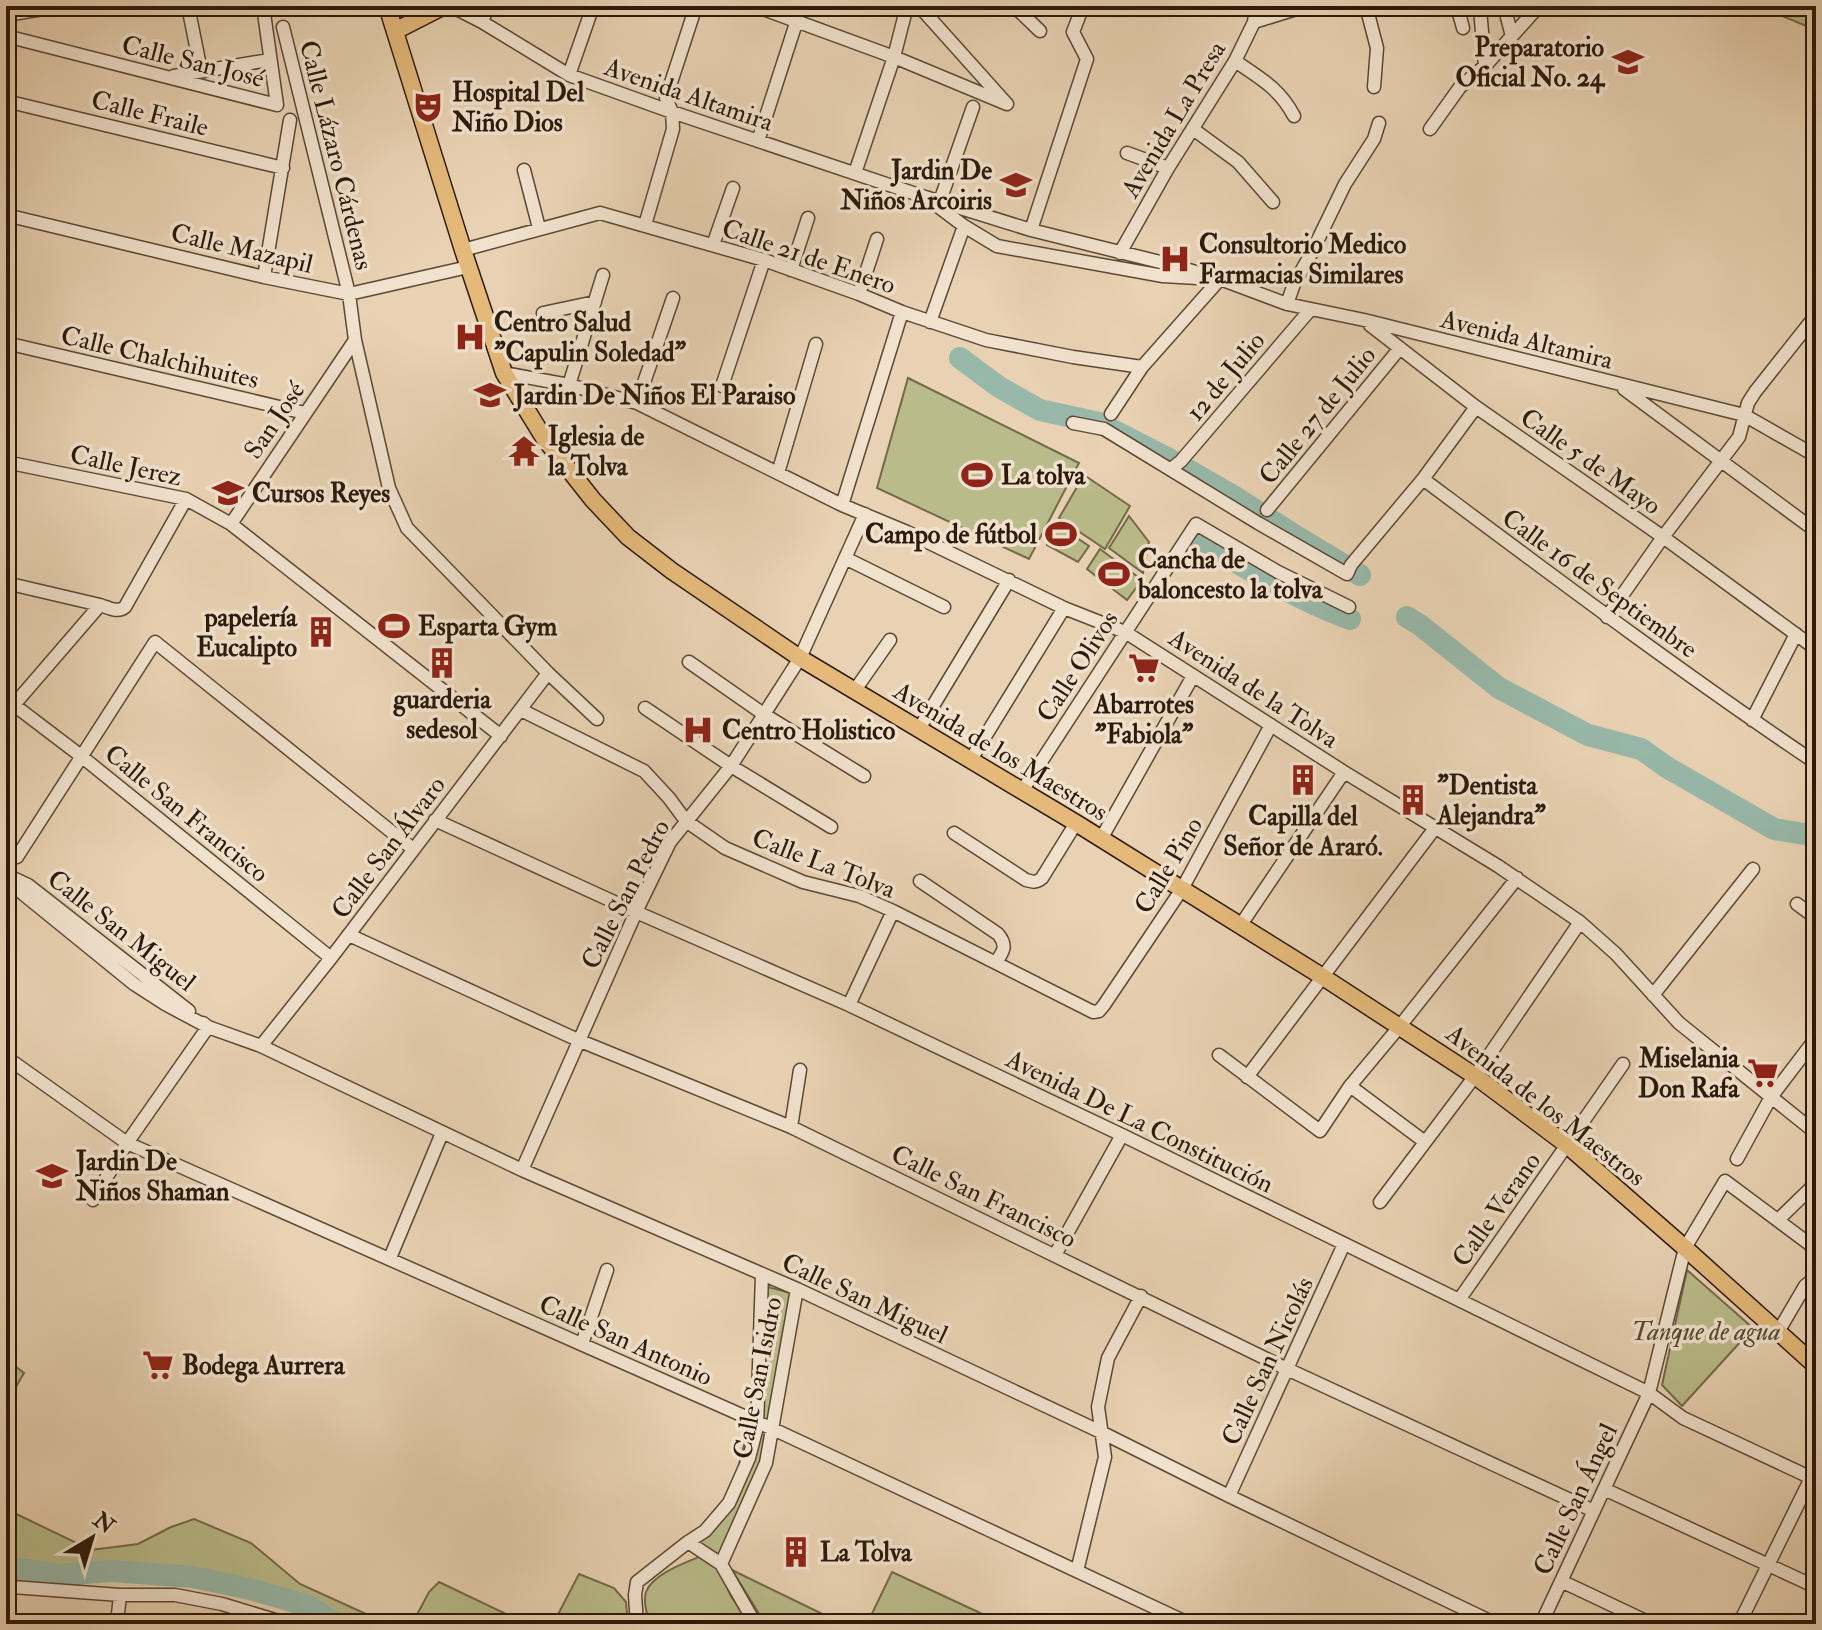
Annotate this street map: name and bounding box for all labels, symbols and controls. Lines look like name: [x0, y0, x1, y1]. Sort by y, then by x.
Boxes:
street label: Calle San José: [118, 29, 267, 95]
place label: Preparatorio Oficial No. 24: [1455, 32, 1606, 94]
street label: Avenida La Presa: [1114, 35, 1233, 204]
street label: Calle Lázaro Cárdenas: [292, 37, 380, 273]
school or university icon: Preparatorio Oficial No. 24: [1611, 45, 1645, 79]
street label: Avenida Altamira: [599, 51, 778, 139]
place label: Hospital Del Niño Dios: [451, 77, 584, 139]
street label: Calle Fraile: [88, 84, 212, 144]
theatre icon: Hospital Del Niño Dios: [411, 90, 445, 124]
place label: Jardin De Niños Arcoiris: [839, 155, 992, 217]
school or university icon: Jardin De Niños Arcoiris: [999, 168, 1033, 202]
street label: Calle 21 de Enero: [718, 212, 900, 302]
street label: Calle Mazapil: [167, 217, 316, 282]
place label: Consultorio Medico Farmacias Similares: [1199, 229, 1407, 291]
hospital icon: Consultorio Medico Farmacias Similares: [1158, 242, 1192, 276]
street label: Avenida Altamira: [1436, 303, 1617, 377]
place label: Centro Salud "Capulin Soledad": [494, 307, 687, 370]
street label: Calle Chalchihuites: [58, 320, 262, 396]
hospital icon: Centro Salud "Capulin Soledad": [453, 320, 487, 354]
street label: 12 de Julio: [1179, 326, 1272, 428]
street label: Calle 27 de Julio: [1252, 340, 1383, 491]
street label: San José: [237, 376, 312, 465]
school or university icon: Jardin De Niños El Paraiso: [473, 378, 507, 412]
place label: Jardin De Niños El Paraiso: [512, 380, 796, 412]
street label: Calle 5 de Mayo: [1514, 402, 1667, 522]
place label: Iglesia de la Tolva: [547, 421, 645, 483]
temple icon: Iglesia de la Tolva: [507, 434, 541, 468]
street label: Calle Jerez: [67, 439, 185, 493]
sports icon: La tolva: [960, 458, 994, 492]
place label: La tolva: [1001, 460, 1086, 492]
school or university icon: Cursos Reyes: [211, 476, 245, 510]
place label: Cursos Reyes: [252, 478, 390, 511]
street label: Calle 16 de Septiembre: [1495, 502, 1704, 666]
sports icon: Campo de fútbol: [1044, 517, 1078, 551]
place label: Campo de fútbol: [865, 519, 1037, 552]
place label: Cancha de baloncesto la tolva: [1137, 544, 1324, 606]
sports icon: Cancha de baloncesto la tolva: [1097, 557, 1131, 591]
place label: papelería Eucalipto: [196, 602, 298, 665]
street label: Calle Olivos: [1030, 605, 1126, 728]
sports icon: Esparta Gym: [377, 609, 411, 643]
place label: Esparta Gym: [418, 611, 558, 644]
building icon: papelería Eucalipto: [304, 615, 338, 649]
street label: Avenida de la Tolva: [1162, 622, 1344, 756]
building icon: guarderia sedesol: [425, 646, 459, 680]
supermarket icon: Abarrotes "Fabiola": [1127, 651, 1161, 685]
street label: Avenida de los Maestros: [887, 675, 1114, 829]
place label: guarderia sedesol: [392, 684, 492, 746]
place label: Abarrotes "Fabiola": [1093, 689, 1194, 751]
hospital icon: Centro Holistico: [681, 713, 715, 747]
place label: Centro Holistico: [722, 715, 896, 747]
street label: Calle San Francisco: [98, 738, 275, 890]
building icon: Capilla del Señor de Araró.: [1286, 763, 1320, 797]
street label: Calle San Álvaro: [323, 769, 453, 925]
place label: "Dentista Alejandra": [1436, 770, 1546, 832]
building icon: "Dentista Alejandra": [1396, 783, 1430, 817]
place label: Capilla del Señor de Araró.: [1223, 801, 1383, 863]
street label: Calle Pino: [1128, 811, 1210, 920]
street label: Calle San Pedro: [575, 814, 677, 975]
street label: Calle La Tolva: [747, 822, 900, 906]
street label: Calle San Miguel: [41, 863, 202, 999]
street label: Avenida de los Maestros: [1438, 1017, 1652, 1194]
street label: Avenida De La Constitución: [1000, 1043, 1278, 1201]
place label: Miselania Don Rafa: [1638, 1043, 1740, 1105]
supermarket icon: Miselania Don Rafa: [1746, 1056, 1780, 1090]
street label: Calle San Francisco: [886, 1138, 1081, 1256]
place label: Jardin De Niños Shaman: [74, 1146, 230, 1208]
street label: Calle Verano: [1446, 1146, 1548, 1273]
school or university icon: Jardin De Niños Shaman: [35, 1159, 69, 1193]
street label: Calle San Miguel: [777, 1247, 953, 1351]
street label: Calle San Nicolás: [1215, 1272, 1321, 1451]
street label: Calle San Antonio: [534, 1288, 717, 1393]
street label: Calle San Isidro: [727, 1294, 789, 1462]
park label: Tanque de agua: [1632, 1316, 1780, 1348]
supermarket icon: Bodega Aurrera: [141, 1348, 175, 1382]
place label: Bodega Aurrera: [182, 1350, 346, 1383]
street label: Calle San Ángel: [1525, 1417, 1625, 1580]
north arrow: [52, 1498, 132, 1578]
text: N: [87, 1505, 120, 1540]
building icon: La Tolva: [779, 1535, 813, 1569]
place label: La Tolva: [820, 1537, 913, 1569]

